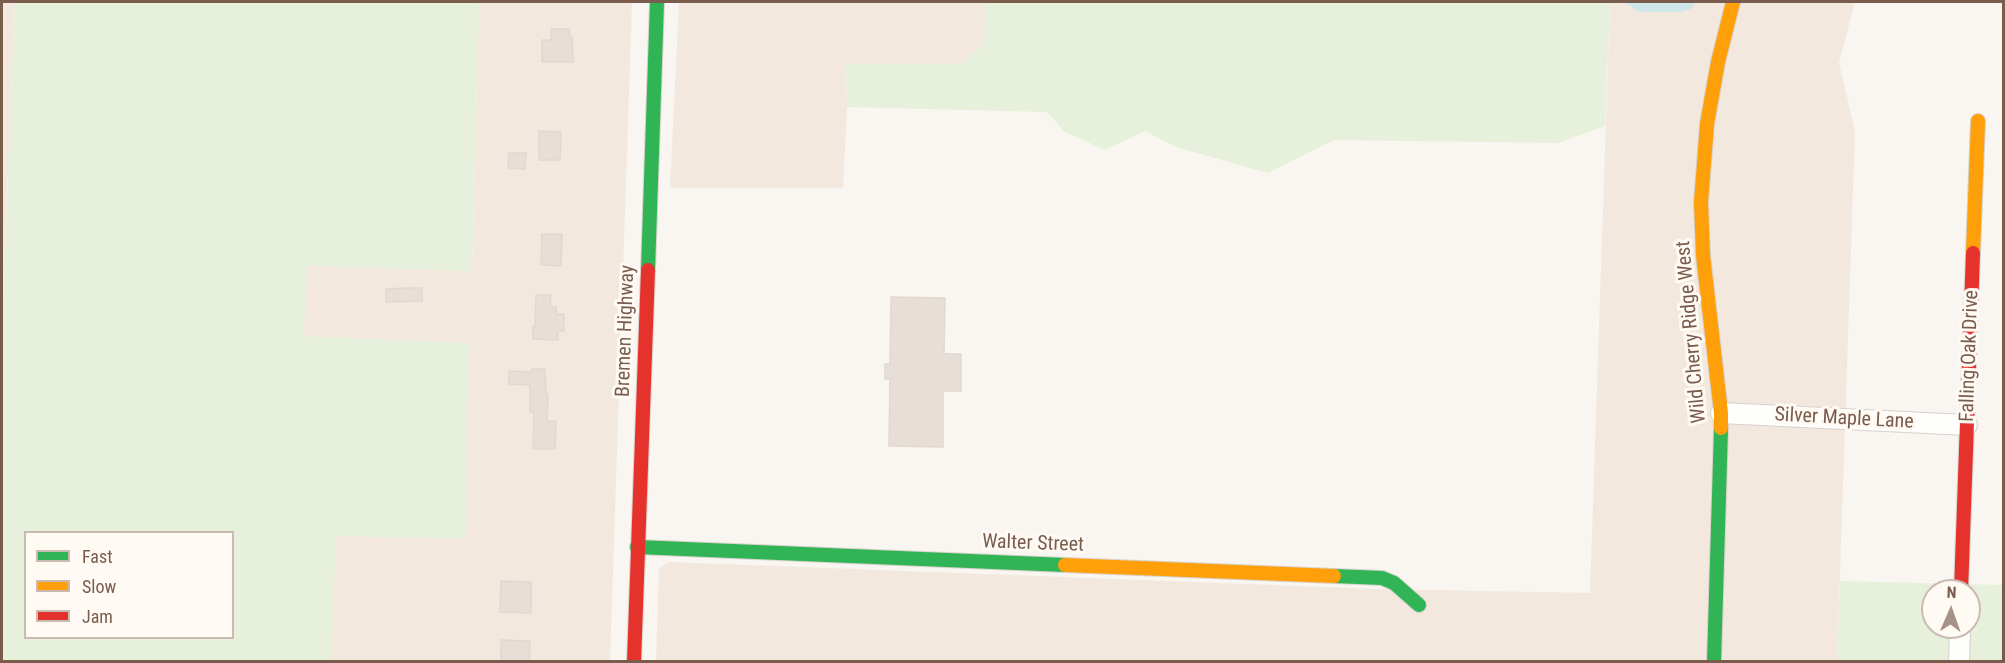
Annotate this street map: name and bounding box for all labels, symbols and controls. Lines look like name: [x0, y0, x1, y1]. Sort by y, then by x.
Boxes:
street label: Wild Cherry Ridge West: [1672, 240, 1712, 424]
street label: Bremen Highway: [612, 265, 640, 397]
street label: Falling Oak Drive: [1956, 290, 1984, 422]
street label: Silver Maple Lane: [1774, 403, 1914, 435]
street label: Walter Street: [982, 530, 1084, 558]
legend: [24, 531, 234, 639]
text: Fast: [82, 546, 113, 567]
text: Slow: [82, 576, 116, 597]
north arrow: [1921, 579, 1981, 639]
text: N: [1946, 583, 1957, 602]
text: Jam: [82, 606, 113, 627]

